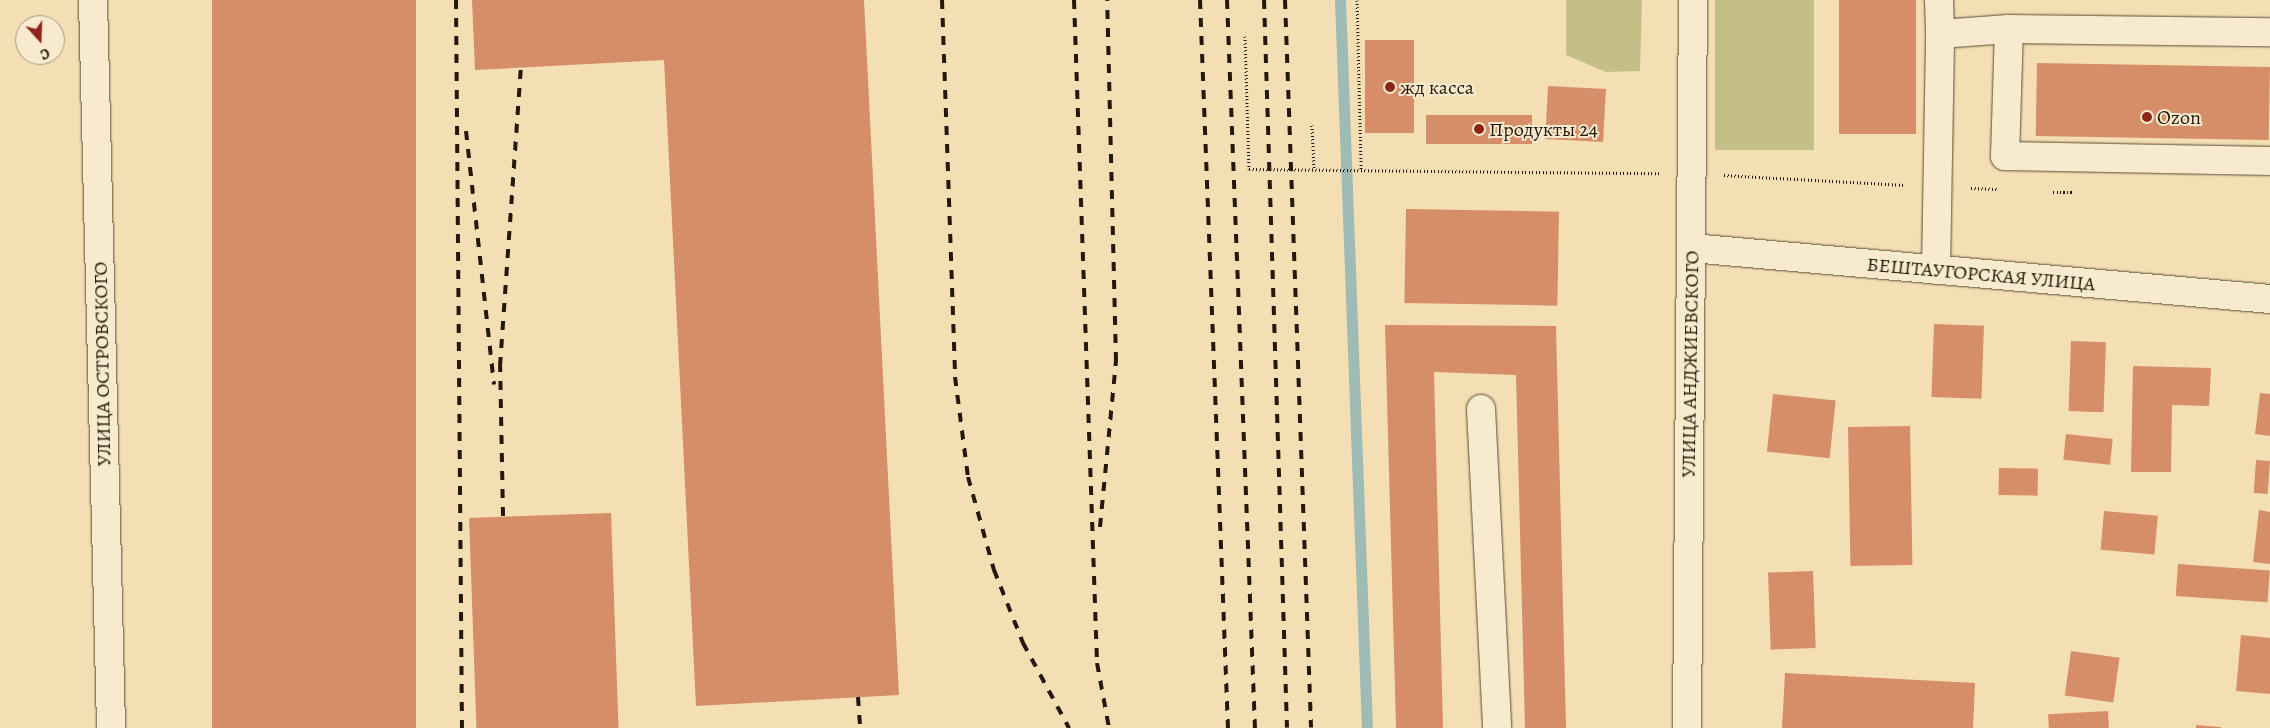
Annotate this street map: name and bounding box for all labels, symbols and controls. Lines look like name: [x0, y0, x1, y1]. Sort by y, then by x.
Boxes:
north arrow: [15, 15, 65, 65]
text: С: [38, 43, 52, 64]
place label: жд касса: [1400, 75, 1474, 99]
marker: жд касса: [1384, 81, 1396, 93]
place label: Ozon: [2157, 105, 2201, 129]
marker: Ozon: [2141, 111, 2153, 123]
place label: Продукты 24: [1489, 117, 1598, 141]
marker: Продукты 24: [1473, 123, 1485, 135]
street label: УЛИЦА АНДЖИЕВСКОГО: [1676, 250, 1704, 478]
street label: БЕШТАУГОРСКАЯ УЛИЦА: [1866, 252, 2096, 296]
street label: УЛИЦА ОСТРОВСКОГО: [88, 261, 116, 467]

